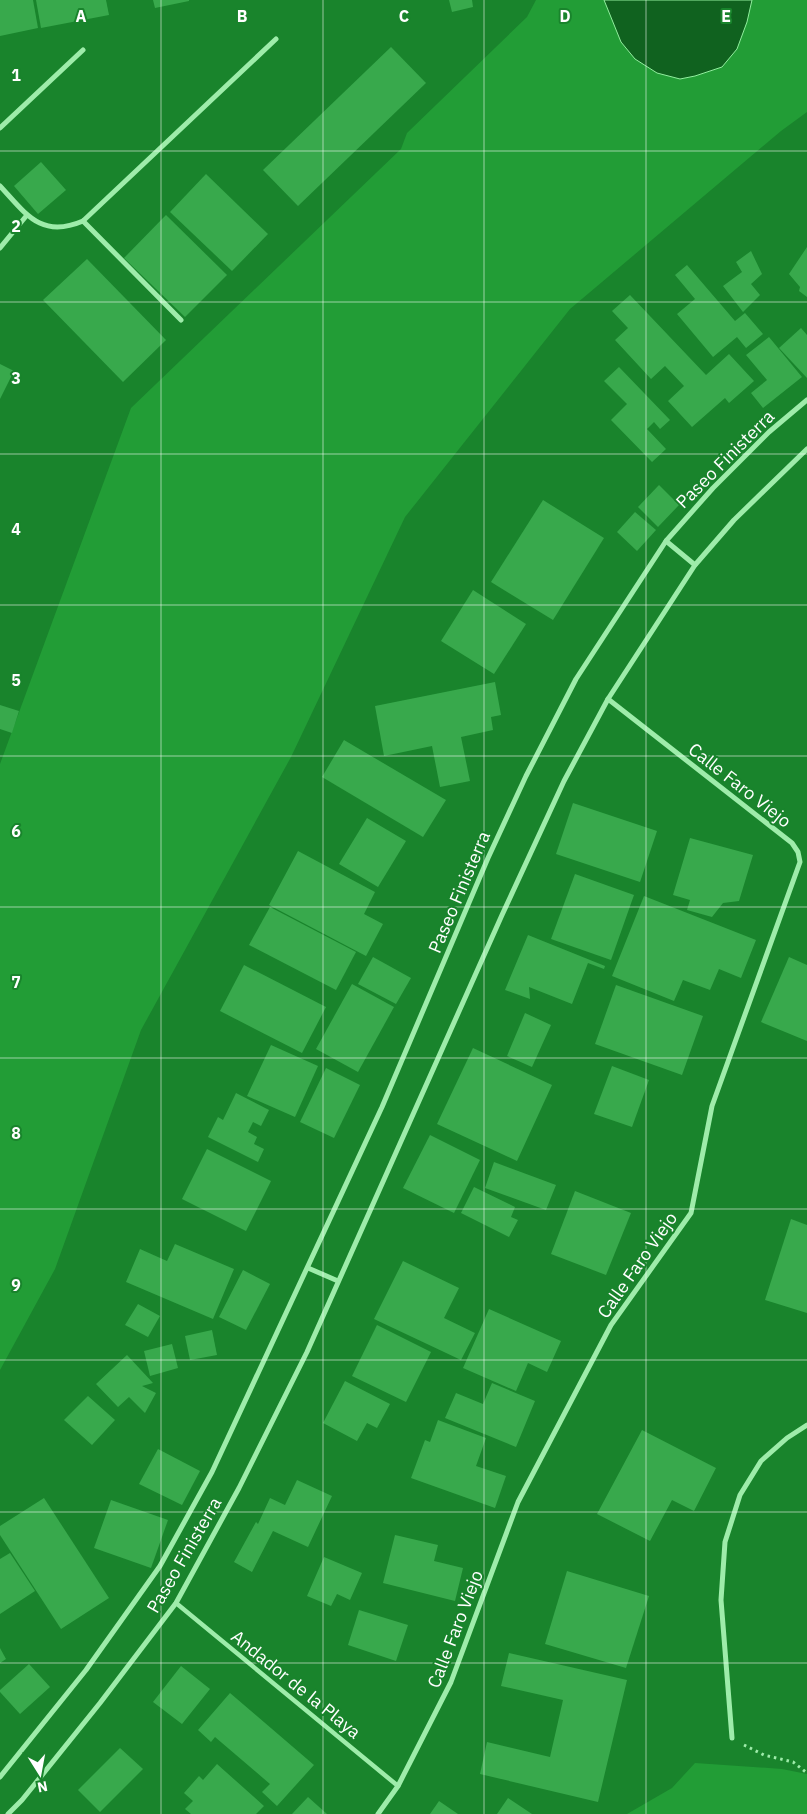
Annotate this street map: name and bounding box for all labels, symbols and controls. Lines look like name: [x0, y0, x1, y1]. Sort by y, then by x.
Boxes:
text: A: [76, 6, 87, 26]
text: B: [237, 6, 248, 26]
text: C: [399, 6, 409, 26]
text: D: [559, 6, 571, 26]
text: E: [721, 6, 731, 26]
text: 1: [11, 65, 21, 85]
text: 2: [11, 216, 21, 236]
text: 3: [11, 368, 21, 388]
street label: Paseo Finisterra: [671, 405, 779, 513]
text: 4: [11, 519, 21, 539]
text: 5: [11, 670, 21, 690]
street label: Calle Faro Viejo: [684, 738, 796, 832]
text: 6: [11, 821, 21, 841]
street label: Paseo Finisterra: [423, 827, 495, 956]
text: 7: [11, 972, 21, 992]
text: 8: [11, 1123, 21, 1143]
street label: Calle Faro Viejo: [592, 1207, 682, 1323]
text: 9: [11, 1275, 21, 1295]
street label: Paseo Finisterra: [142, 1493, 227, 1617]
street label: Calle Faro Viejo: [422, 1567, 488, 1691]
street label: Andador de la Playa: [227, 1625, 366, 1744]
north arrow: [15, 1749, 65, 1799]
text: N: [36, 1777, 49, 1797]

